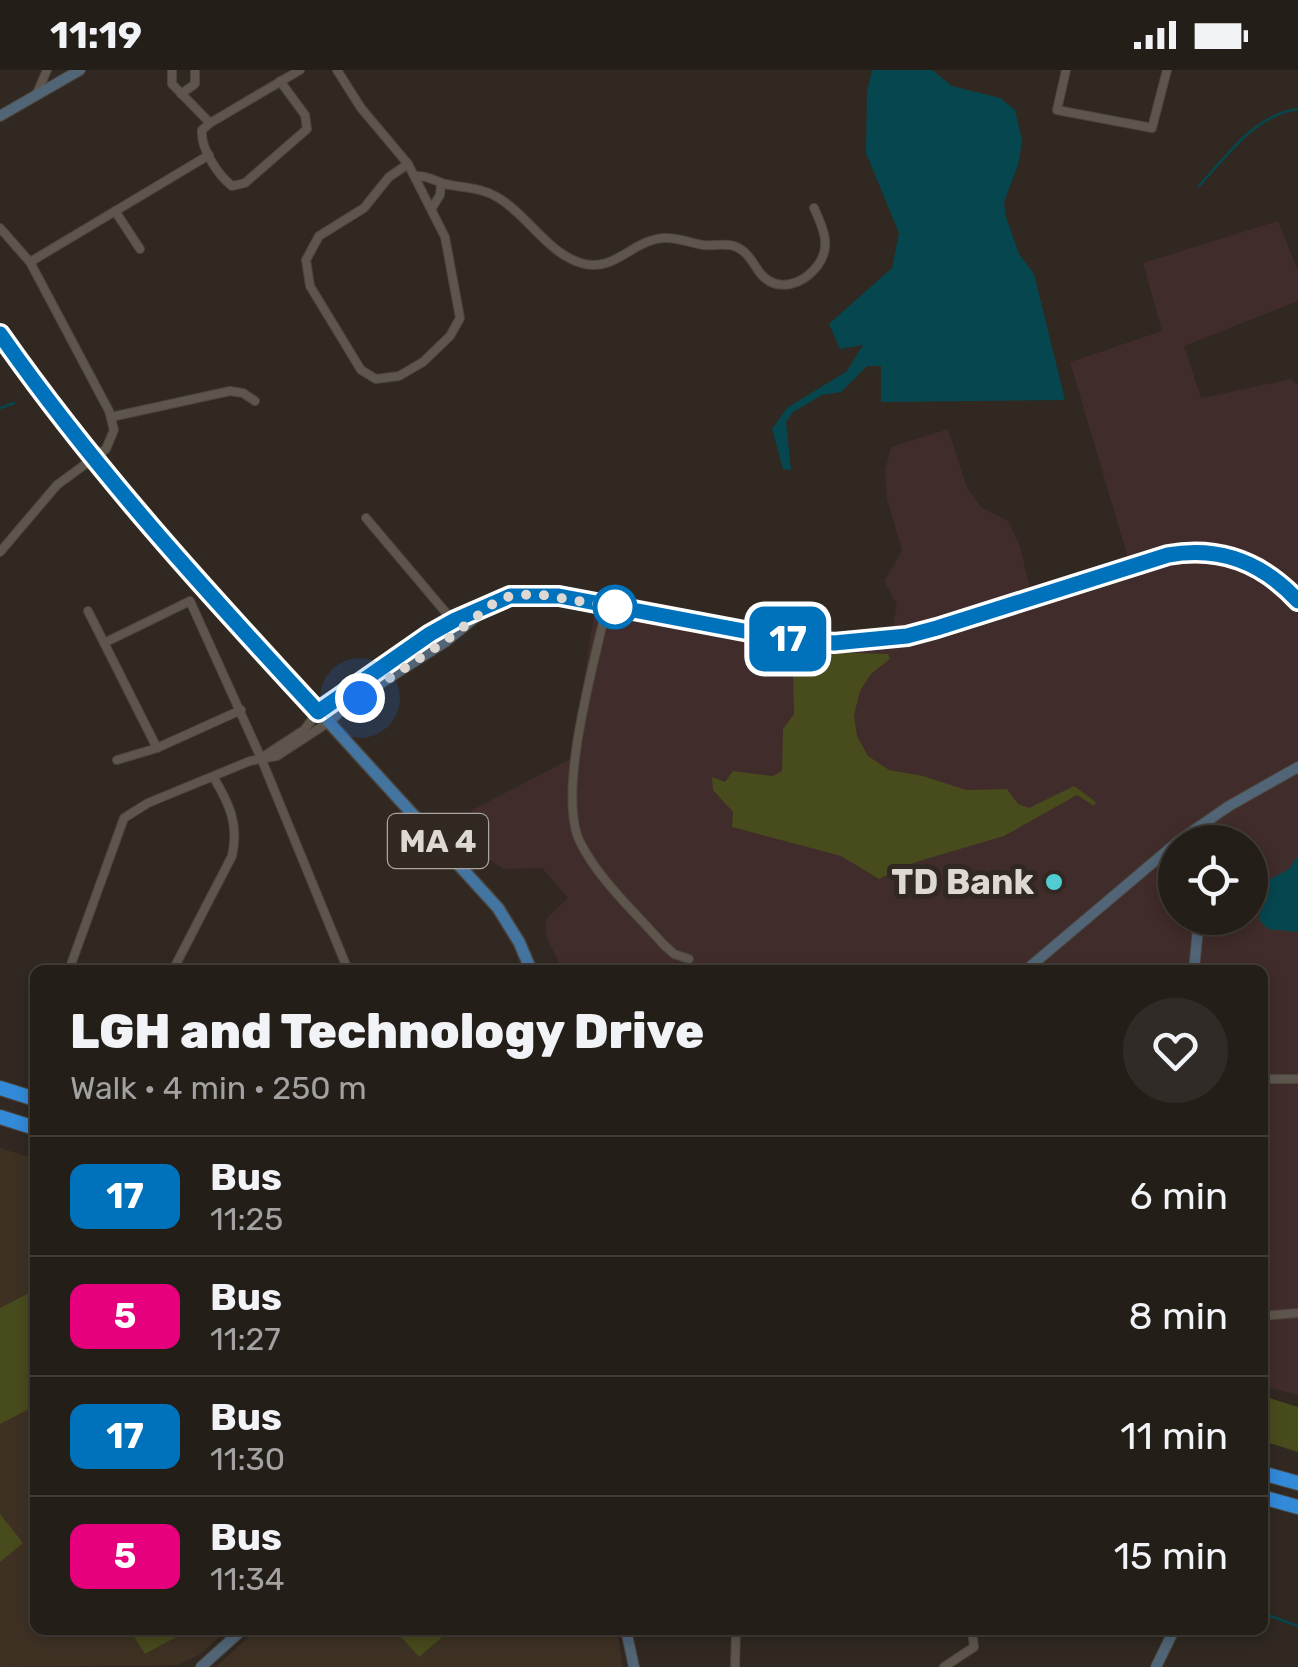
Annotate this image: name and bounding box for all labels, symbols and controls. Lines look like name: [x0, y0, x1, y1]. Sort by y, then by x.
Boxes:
text: 11:19: [50, 12, 142, 58]
unlabelled marker: [594, 586, 636, 628]
line badge: 17: [743, 606, 833, 672]
text: 17: [769, 618, 807, 660]
your location: [335, 673, 385, 723]
road number: MA 4: [388, 814, 488, 868]
map controls: [1158, 825, 1268, 935]
button: locate: [1158, 825, 1268, 935]
place label: TD Bank: [891, 861, 1035, 903]
marker: TD Bank: [1043, 871, 1065, 893]
button: heart: [1123, 998, 1228, 1103]
text: LGH and Technology Drive: [70, 1003, 704, 1060]
text: Walk · 4 min · 250 m: [70, 1069, 367, 1107]
text: Bus: [210, 1154, 282, 1200]
text: 6 min: [1130, 1173, 1228, 1219]
text: 17: [106, 1175, 144, 1217]
text: 11:25: [210, 1200, 283, 1238]
text: Bus: [210, 1274, 282, 1320]
text: 8 min: [1129, 1293, 1228, 1339]
text: 5: [114, 1295, 136, 1337]
text: 11:27: [210, 1320, 281, 1358]
text: Bus: [210, 1394, 282, 1440]
text: 11 min: [1120, 1413, 1228, 1459]
text: 17: [106, 1415, 144, 1457]
text: 11:30: [210, 1440, 285, 1478]
text: Bus: [210, 1514, 282, 1560]
text: 15 min: [1114, 1533, 1228, 1579]
text: 5: [114, 1535, 136, 1577]
text: 11:34: [210, 1560, 285, 1598]

